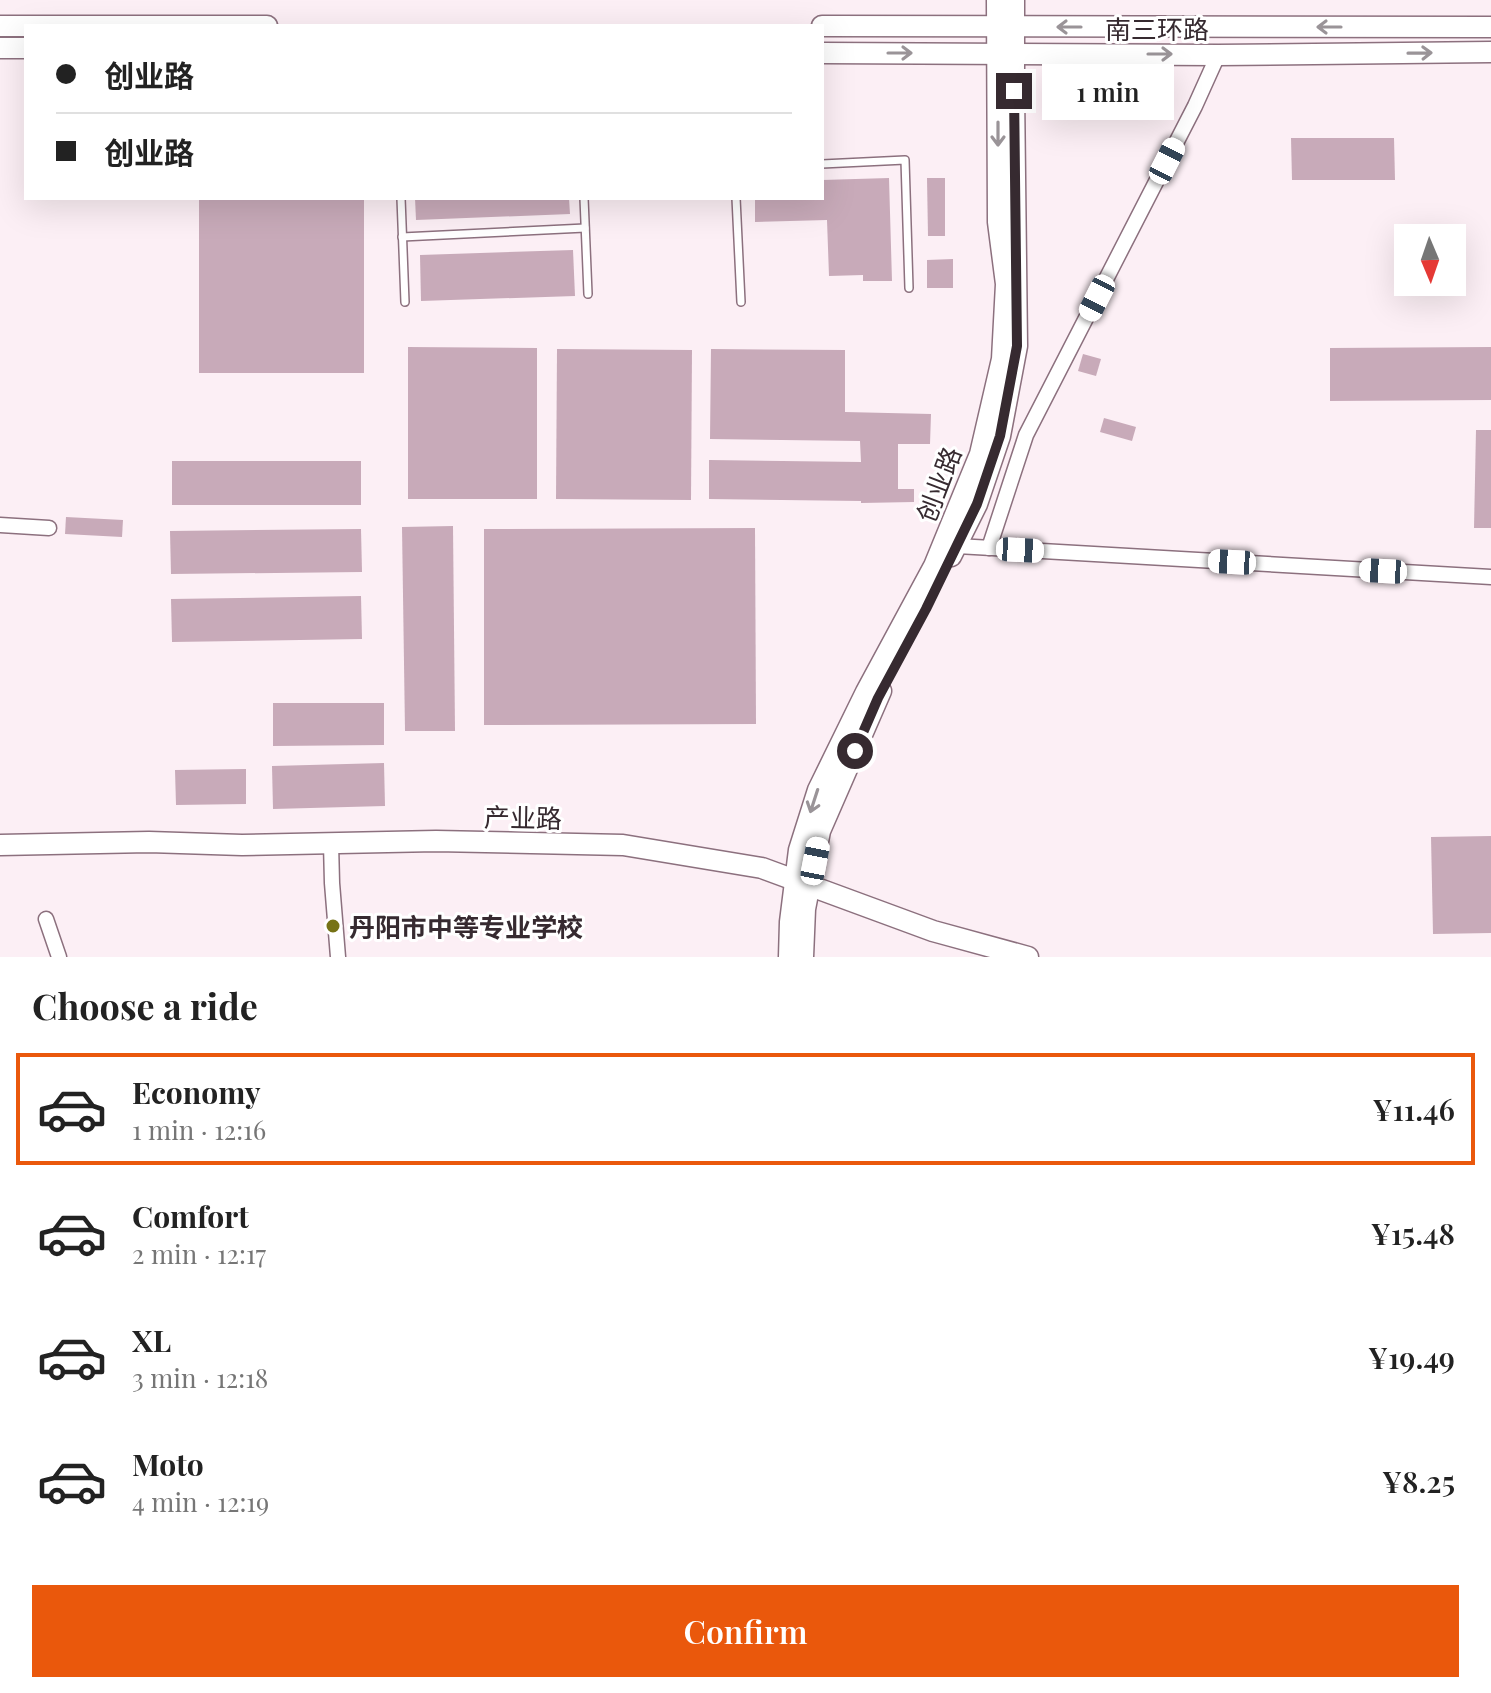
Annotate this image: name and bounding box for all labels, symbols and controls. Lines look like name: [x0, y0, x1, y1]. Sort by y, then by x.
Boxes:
street label: 南三环路: [1105, 11, 1209, 46]
one-way arrow: [1056, 19, 1083, 35]
one-way arrow: [1316, 19, 1343, 35]
one-way arrow: [886, 45, 913, 61]
one-way arrow: [1406, 45, 1433, 61]
one-way arrow: [1146, 46, 1173, 62]
text: 创业路: [104, 55, 194, 95]
callout: 1 min: [1042, 63, 1174, 119]
route end: [996, 73, 1032, 109]
text: 1 min: [1076, 74, 1140, 109]
one-way arrow: [990, 120, 1006, 147]
text: 创业路: [104, 132, 194, 172]
car: [1145, 134, 1189, 188]
north arrow: [1394, 224, 1466, 296]
map controls: [1394, 224, 1466, 296]
car: [1075, 271, 1119, 325]
street label: 创业路: [908, 441, 968, 527]
car: [995, 537, 1045, 563]
car: [1207, 549, 1257, 575]
car: [1358, 558, 1408, 584]
route start: [837, 733, 873, 769]
one-way arrow: [806, 788, 821, 813]
street label: 产业路: [484, 799, 562, 835]
car: [799, 835, 831, 887]
place label: 丹阳市中等专业学校: [349, 909, 583, 944]
marker: 丹阳市中等专业学校: [324, 917, 342, 935]
text: Choose a ride: [32, 981, 258, 1029]
text: Economy: [132, 1072, 261, 1112]
icon: car: [36, 1073, 108, 1145]
text: ¥11.46: [1372, 1089, 1455, 1129]
text: 1 min · 12:16: [132, 1112, 266, 1147]
text: Comfort: [132, 1196, 249, 1236]
icon: car: [36, 1197, 108, 1269]
text: ¥15.48: [1371, 1213, 1455, 1253]
text: 2 min · 12:17: [132, 1236, 266, 1271]
text: XL: [132, 1320, 171, 1360]
icon: car: [36, 1321, 108, 1393]
text: ¥19.49: [1368, 1337, 1455, 1377]
text: 3 min · 12:18: [132, 1360, 268, 1395]
text: Moto: [132, 1444, 204, 1484]
icon: car: [36, 1445, 108, 1517]
text: ¥8.25: [1382, 1461, 1455, 1501]
text: 4 min · 12:19: [132, 1484, 269, 1519]
button: Confirm: [32, 1585, 1459, 1677]

